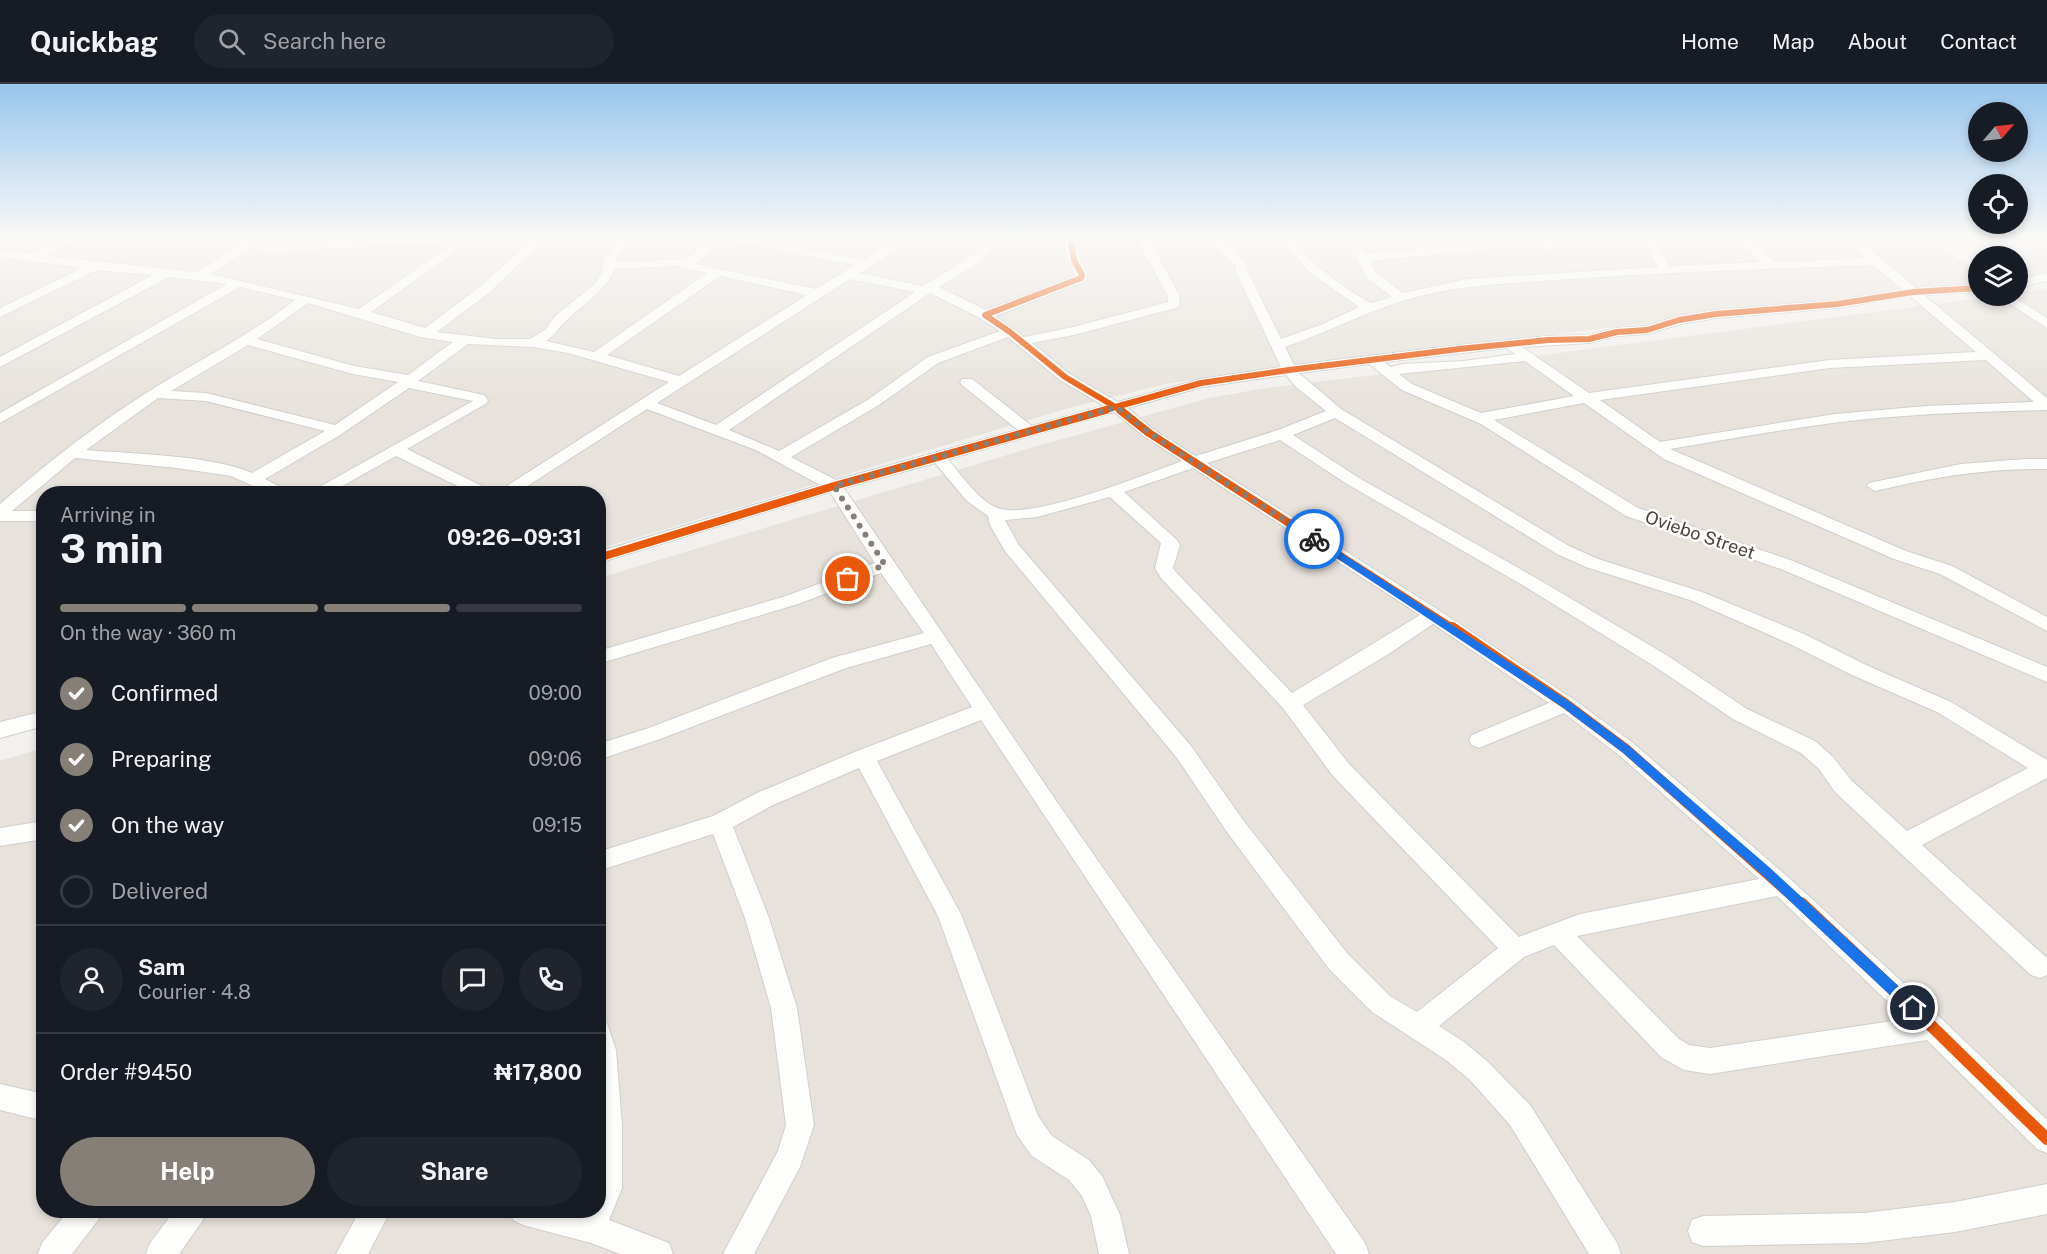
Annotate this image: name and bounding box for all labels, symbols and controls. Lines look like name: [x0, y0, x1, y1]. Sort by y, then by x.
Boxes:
search box: [194, 14, 614, 68]
text: Quickbag: [30, 25, 158, 58]
icon: search: [215, 25, 248, 58]
text: Search here: [263, 28, 386, 54]
text: Home: [1681, 29, 1739, 54]
text: Map: [1772, 29, 1815, 54]
text: About: [1848, 29, 1907, 54]
text: Contact: [1940, 29, 2017, 54]
north arrow: [1968, 102, 2028, 162]
map controls: [1968, 102, 2028, 306]
button: locate: [1968, 174, 2028, 234]
button: layers: [1968, 246, 2028, 306]
text: Arriving in: [60, 503, 155, 527]
street label: Oviebo Street: [1643, 506, 1758, 563]
courier: [1284, 509, 1344, 569]
icon: bike: [1298, 523, 1331, 556]
text: 09:26–09:31: [447, 524, 582, 550]
text: 3 min: [60, 526, 163, 572]
pin: [822, 553, 873, 604]
icon: bag: [831, 562, 864, 595]
text: On the way · 360 m: [60, 621, 236, 645]
icon: check: [60, 677, 93, 710]
text: Confirmed: [111, 680, 218, 706]
text: 09:00: [529, 681, 582, 705]
icon: check: [60, 743, 93, 776]
text: Preparing: [111, 746, 212, 772]
text: 09:06: [528, 747, 582, 771]
icon: check: [60, 809, 93, 842]
text: On the way: [111, 812, 224, 838]
text: 09:15: [532, 813, 582, 837]
text: Delivered: [111, 878, 208, 904]
button: person: [60, 948, 123, 1011]
button: chat: [441, 948, 504, 1011]
button: phone: [519, 948, 582, 1011]
text: Sam: [138, 954, 185, 980]
text: Courier · 4.8: [138, 980, 251, 1004]
pin: [1887, 982, 1938, 1033]
icon: home: [1896, 991, 1929, 1024]
text: Order #9450: [60, 1059, 192, 1085]
text: ₦17,800: [494, 1059, 582, 1085]
button: Help: [60, 1137, 315, 1206]
button: Share: [327, 1137, 582, 1206]

